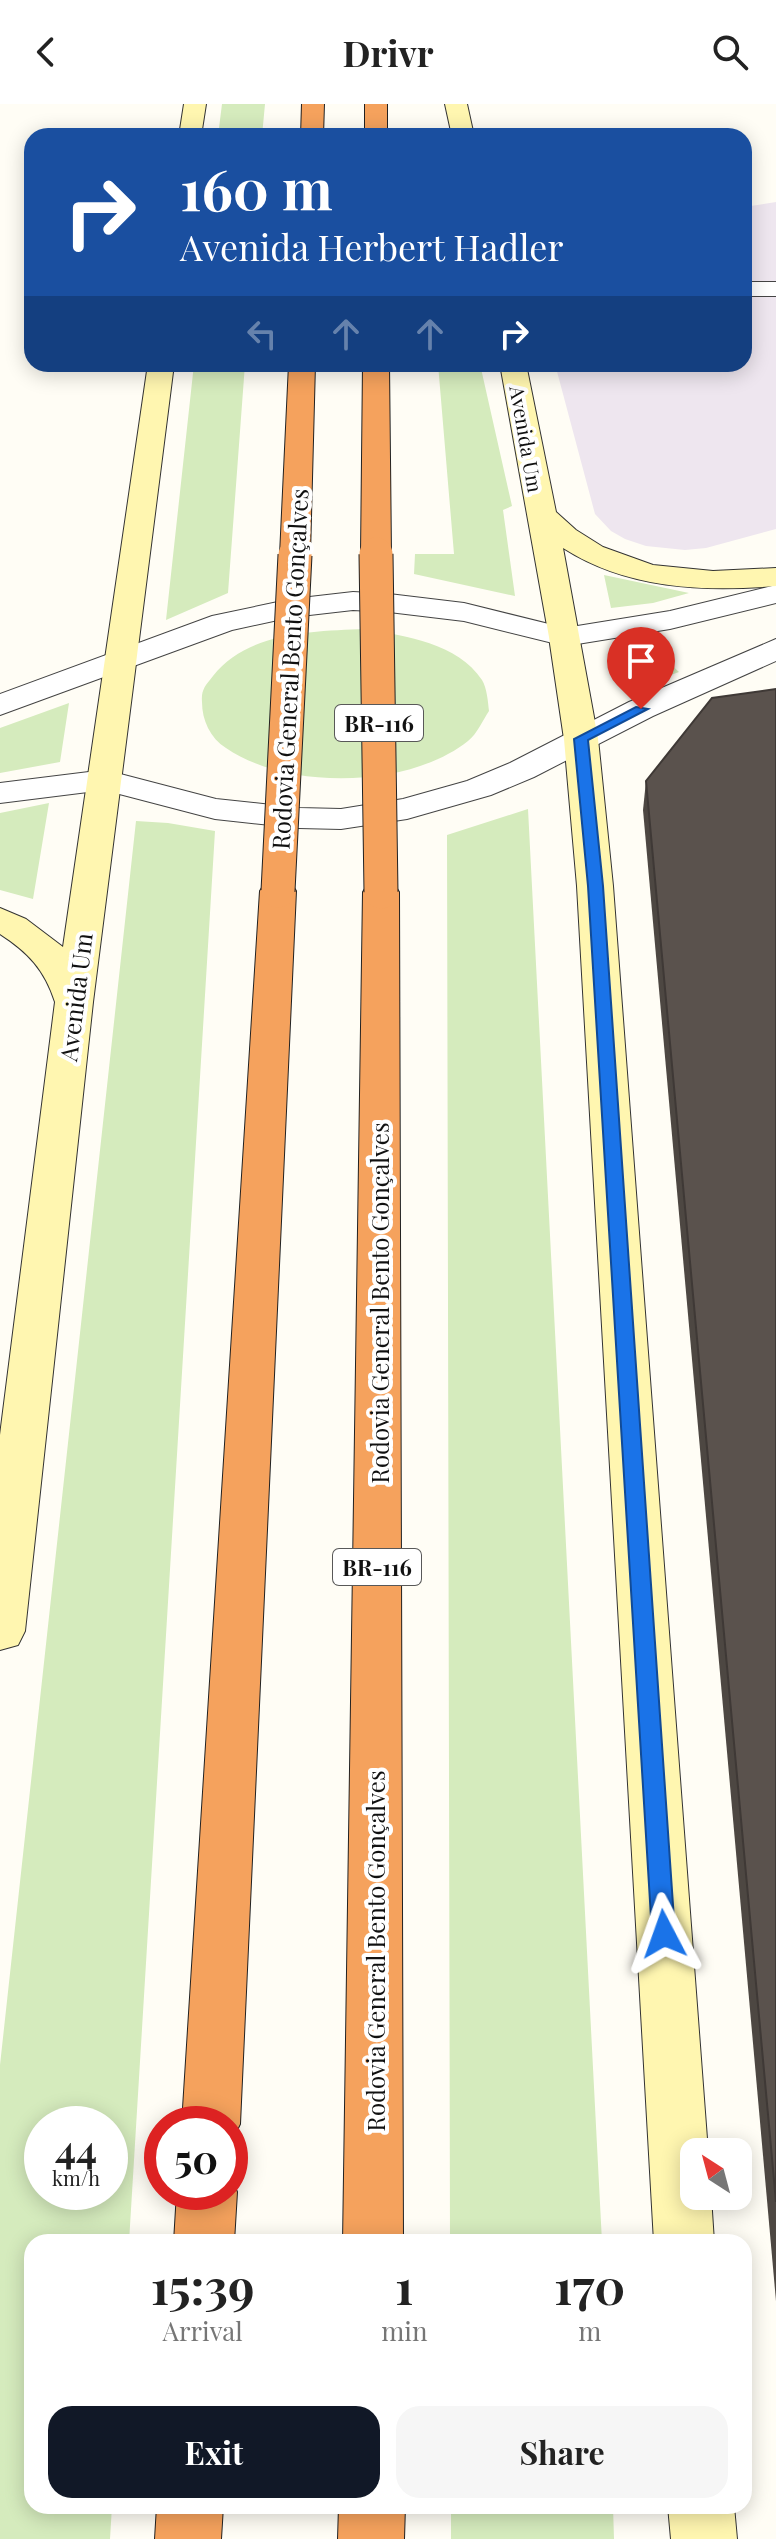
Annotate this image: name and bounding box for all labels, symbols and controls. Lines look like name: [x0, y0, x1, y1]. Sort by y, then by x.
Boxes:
text: Drivr: [342, 28, 434, 76]
icon: back: [24, 30, 68, 74]
icon: search: [708, 30, 752, 74]
text: 160 m: [180, 150, 333, 225]
icon: right: [48, 160, 152, 264]
text: Avenida Herbert Hadler: [180, 222, 563, 270]
icon: left: [240, 312, 284, 356]
icon: ahead: [324, 312, 368, 356]
icon: ahead: [408, 312, 452, 356]
icon: right: [492, 312, 536, 356]
street label: Avenida Um: [504, 383, 550, 495]
street label: Rodovia General Bento Gonçalves: [264, 488, 314, 850]
pin: [607, 627, 675, 709]
icon: arrive: [619, 639, 663, 683]
road number: BR-116: [335, 705, 423, 741]
street label: Avenida Um: [51, 931, 99, 1064]
street label: Rodovia General Bento Gonçalves: [363, 1122, 395, 1484]
road number: BR-116: [333, 1549, 421, 1585]
street label: Rodovia General Bento Gonçalves: [359, 1770, 391, 2132]
position arrow: [622, 1892, 706, 1976]
speed limit sign: 50: [144, 2106, 248, 2210]
text: 44: [55, 2121, 97, 2174]
north arrow: [680, 2138, 752, 2210]
map controls: [680, 2138, 752, 2210]
text: km/h: [52, 2164, 100, 2191]
text: 15:39: [151, 2253, 254, 2317]
text: 1: [395, 2253, 413, 2317]
text: 170: [554, 2253, 625, 2317]
text: Arrival: [163, 2313, 243, 2348]
text: min: [381, 2313, 427, 2348]
text: m: [578, 2313, 601, 2348]
button: Exit: [48, 2406, 380, 2498]
button: Share: [396, 2406, 728, 2498]

